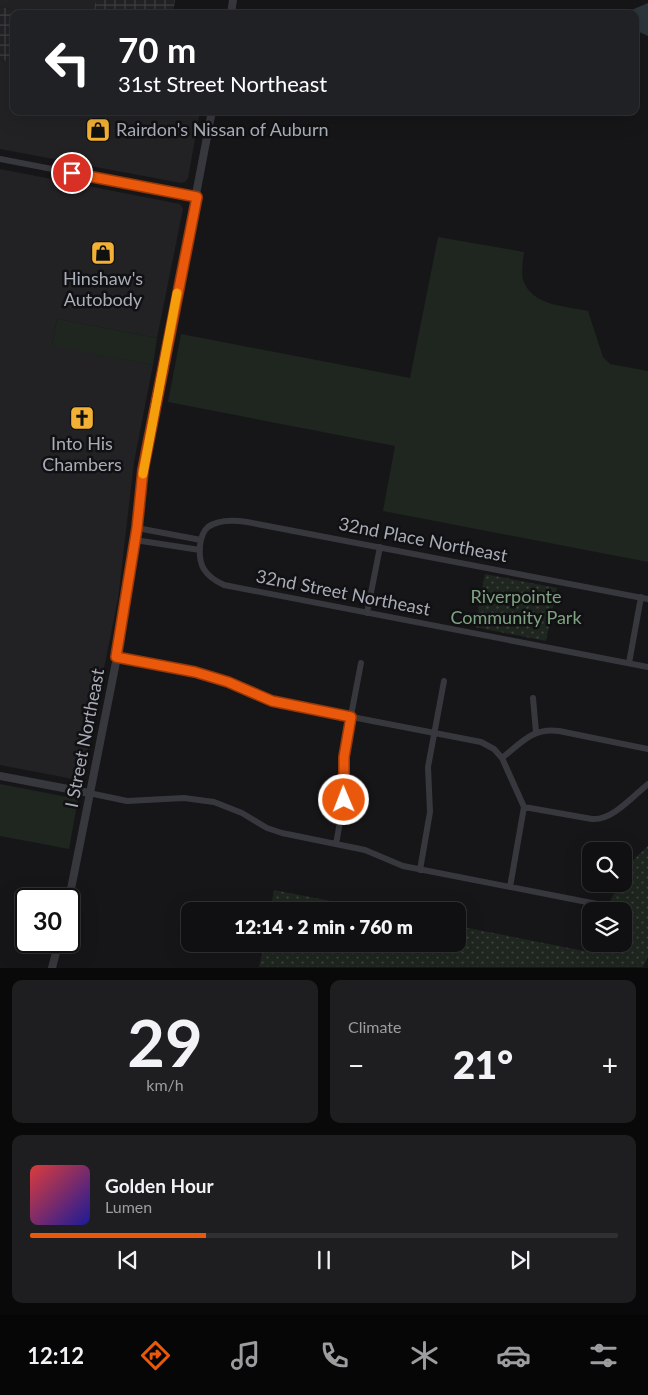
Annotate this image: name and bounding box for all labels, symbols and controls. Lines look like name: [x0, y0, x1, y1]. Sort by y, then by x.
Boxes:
text: 70 m: [118, 28, 196, 70]
icon: left: [35, 30, 100, 95]
text: 31st Street Northeast: [118, 70, 327, 97]
shop icon: Rairdon's Nissan of Auburn: [85, 117, 111, 143]
place label: Rairdon's Nissan of Auburn: [116, 118, 329, 140]
pin: [51, 152, 93, 194]
icon: arrive: [58, 159, 86, 187]
shop icon: Hinshaw's Autobody: [90, 240, 116, 266]
place label: Hinshaw's Autobody: [63, 267, 143, 310]
church icon: Into His Chambers: [69, 405, 95, 431]
place label: Into His Chambers: [42, 432, 122, 475]
street label: 32nd Place Northeast: [337, 512, 510, 566]
street label: 32nd Street Northeast: [254, 564, 433, 620]
park label: Riverpointe Community Park: [450, 585, 582, 628]
street label: I Street Northeast: [60, 666, 108, 809]
position arrow: [317, 773, 369, 825]
map controls: [582, 842, 632, 952]
button: search: [582, 842, 632, 892]
speed limit sign: 30: [15, 888, 80, 953]
button: layers: [582, 902, 632, 952]
text: 12:14 · 2 min · 760 m: [234, 915, 413, 938]
text: 29: [127, 1003, 203, 1081]
text: Climate: [348, 1017, 401, 1036]
text: 21°: [453, 1041, 513, 1087]
text: −: [348, 1048, 364, 1082]
text: +: [602, 1048, 618, 1082]
text: km/h: [146, 1075, 184, 1094]
text: Golden Hour: [105, 1174, 214, 1197]
text: Lumen: [105, 1197, 152, 1216]
icon: previous: [114, 1246, 142, 1274]
icon: pause: [310, 1246, 338, 1274]
icon: next: [506, 1246, 534, 1274]
icon: directions: [138, 1338, 173, 1373]
icon: music: [228, 1338, 263, 1373]
icon: phone: [317, 1338, 352, 1373]
icon: climate: [407, 1338, 442, 1373]
icon: car: [496, 1338, 531, 1373]
icon: filters: [586, 1338, 621, 1373]
text: 12:12: [27, 1342, 84, 1369]

